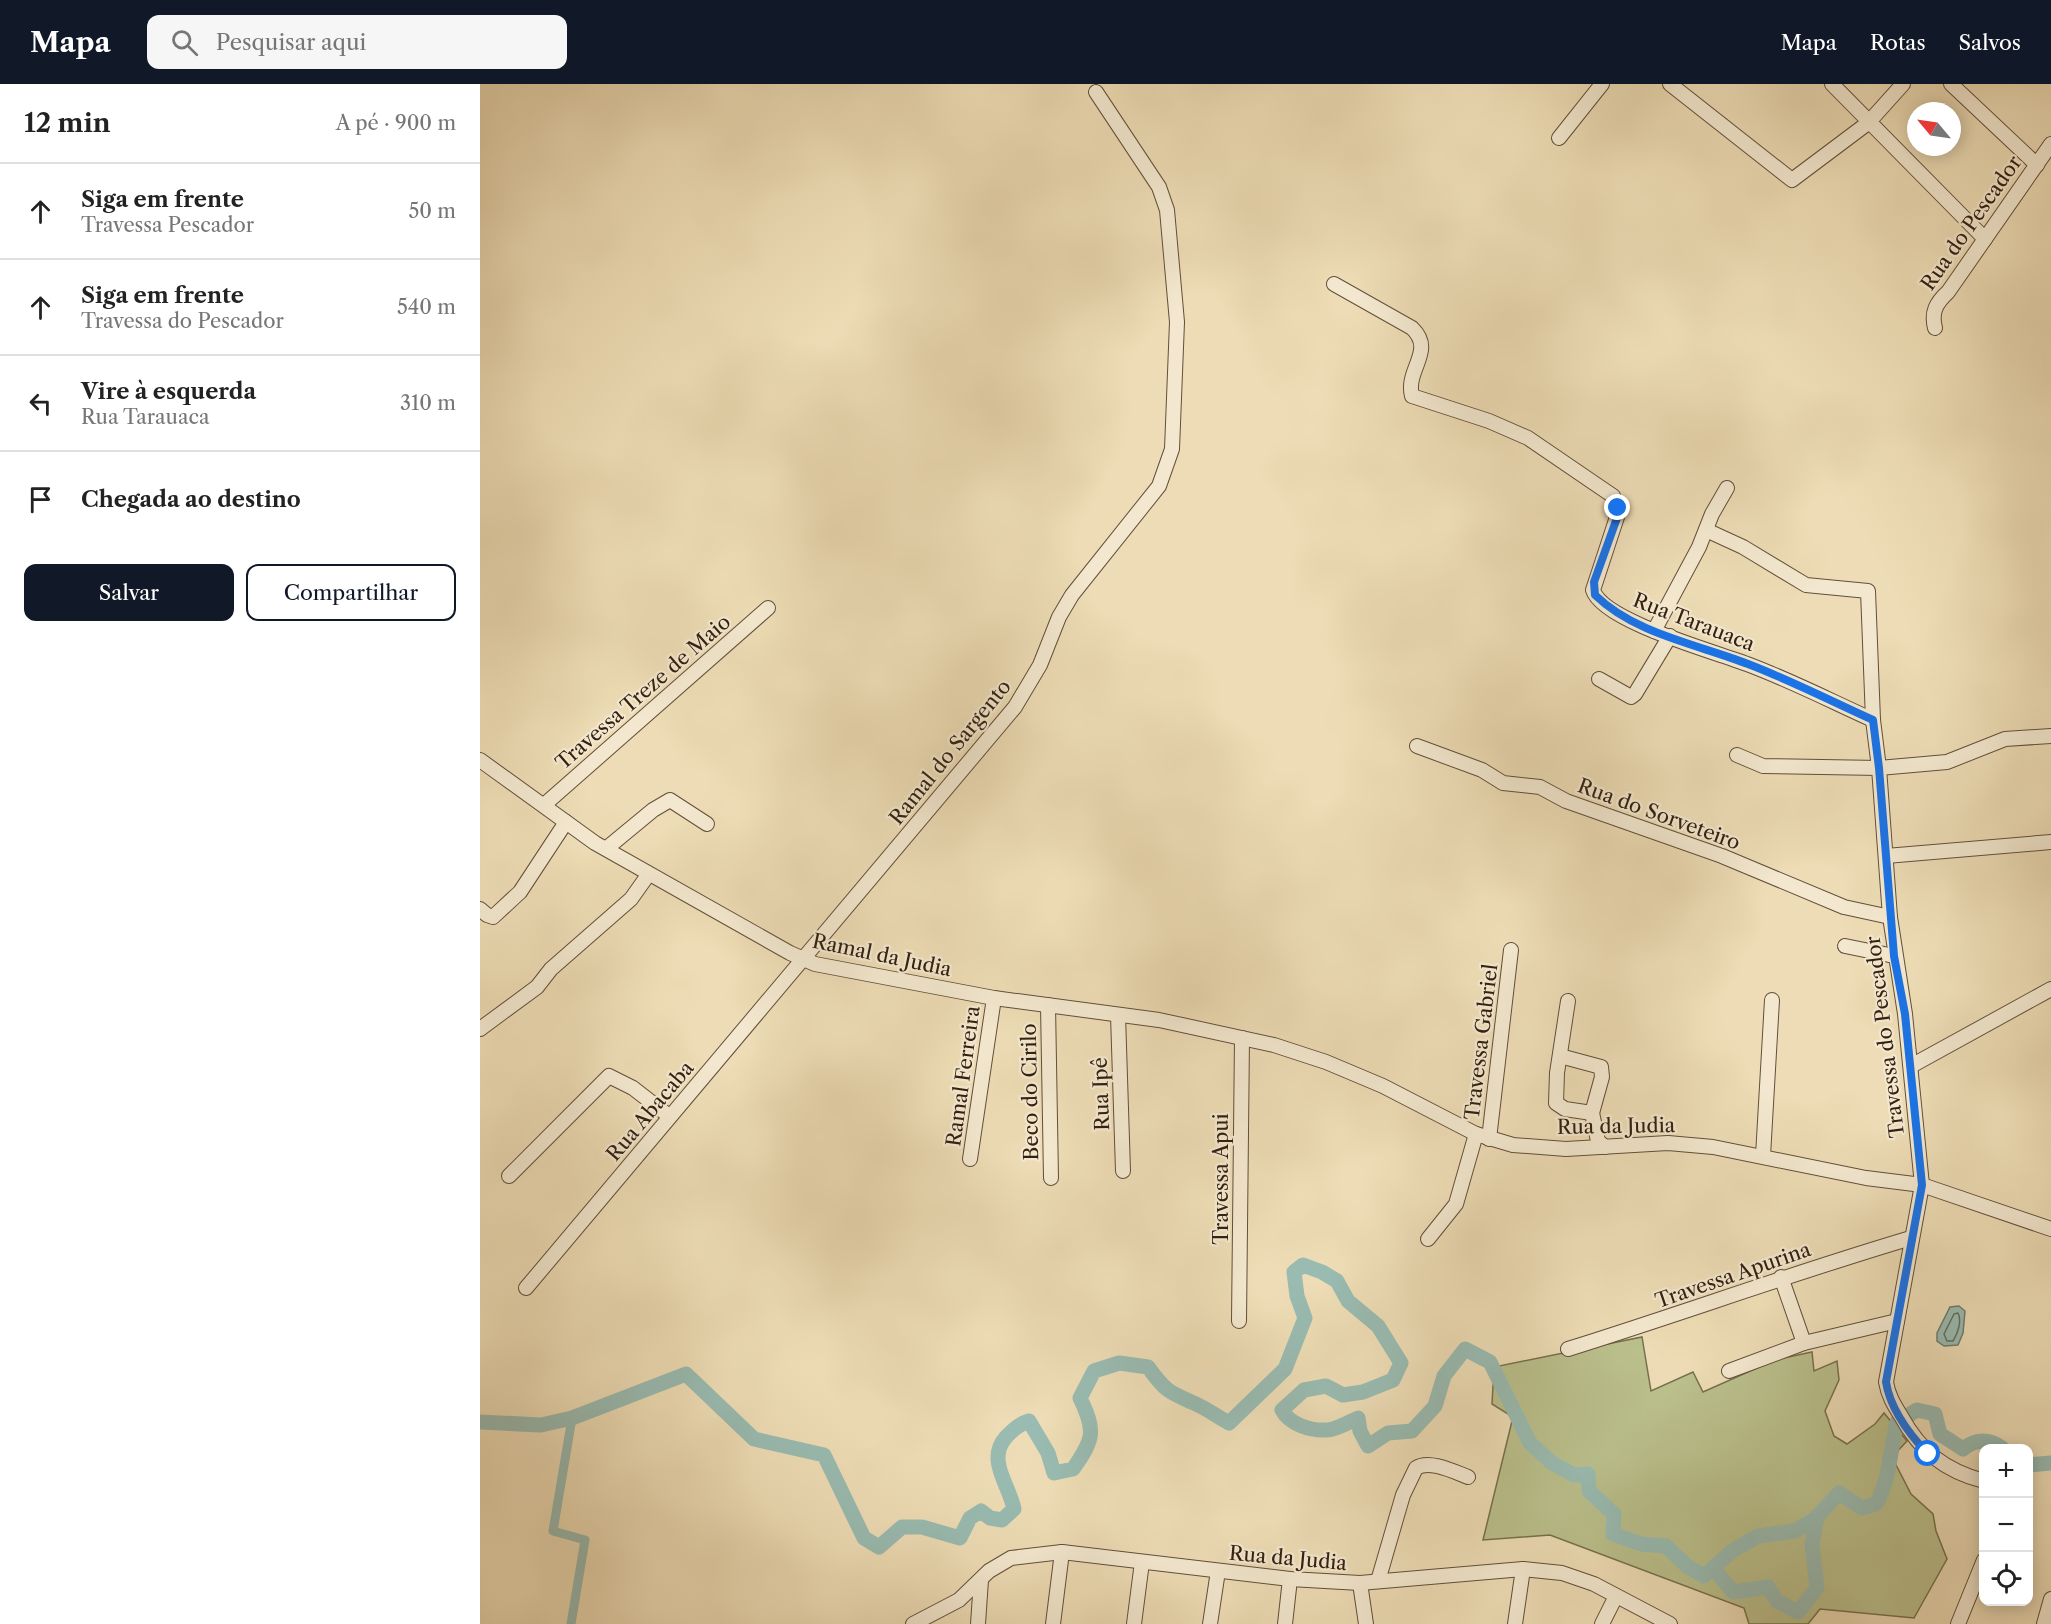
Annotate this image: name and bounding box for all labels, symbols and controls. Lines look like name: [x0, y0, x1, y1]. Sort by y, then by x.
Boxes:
search box: [147, 15, 567, 69]
text: Mapa: [30, 25, 111, 59]
icon: search: [168, 26, 201, 59]
text: Pesquisar aqui: [216, 29, 366, 56]
text: Mapa: [1781, 30, 1837, 55]
text: Rotas: [1870, 30, 1926, 55]
text: Salvos: [1959, 30, 2021, 55]
north arrow: [1907, 102, 1961, 156]
text: 12 min: [24, 107, 111, 139]
text: A pé · 900 m: [336, 111, 456, 135]
street label: Rua do Pescador: [1916, 151, 2027, 295]
text: Siga em frente: [81, 186, 244, 213]
icon: ahead: [24, 195, 57, 228]
text: 50 m: [409, 199, 456, 223]
text: Travessa Pescador: [81, 213, 254, 237]
text: Siga em frente: [81, 282, 244, 309]
icon: ahead: [24, 291, 57, 324]
text: 540 m: [397, 295, 456, 319]
text: Travessa do Pescador: [81, 309, 284, 333]
text: Vire à esquerda: [81, 378, 256, 405]
icon: left: [24, 387, 57, 420]
text: 310 m: [400, 391, 456, 415]
text: Rua Tarauaca: [81, 405, 209, 429]
icon: arrive: [24, 483, 57, 516]
text: Chegada ao destino: [81, 486, 301, 513]
route end: [1604, 494, 1630, 520]
button: Salvar: [24, 564, 234, 621]
button: Compartilhar: [246, 564, 456, 621]
street label: Rua Tarauaca: [1630, 588, 1759, 656]
street label: Travessa Treze de Maio: [551, 610, 735, 774]
street label: Ramal do Sargento: [884, 675, 1016, 829]
street label: Rua do Sorveteiro: [1574, 773, 1744, 855]
street label: Ramal da Judia: [810, 929, 954, 982]
street label: Travessa do Pescador: [1861, 934, 1909, 1139]
street label: Travessa Gabriel: [1460, 963, 1502, 1121]
street label: Ramal Ferreira: [941, 1004, 985, 1148]
street label: Beco do Cirilo: [1017, 1023, 1043, 1161]
street label: Rua Abacaba: [601, 1056, 699, 1166]
street label: Rua Ipê: [1088, 1057, 1114, 1131]
street label: Travessa Apui: [1209, 1113, 1233, 1245]
street label: Rua da Judia: [1557, 1113, 1676, 1139]
street label: Travessa Apurina: [1652, 1237, 1814, 1313]
route start: [1914, 1440, 1940, 1466]
map controls: [1979, 1444, 2033, 1606]
button: +: [1979, 1444, 2033, 1498]
button: −: [1979, 1498, 2033, 1552]
street label: Rua da Judia: [1228, 1541, 1348, 1575]
button: locate: [1979, 1552, 2033, 1606]

